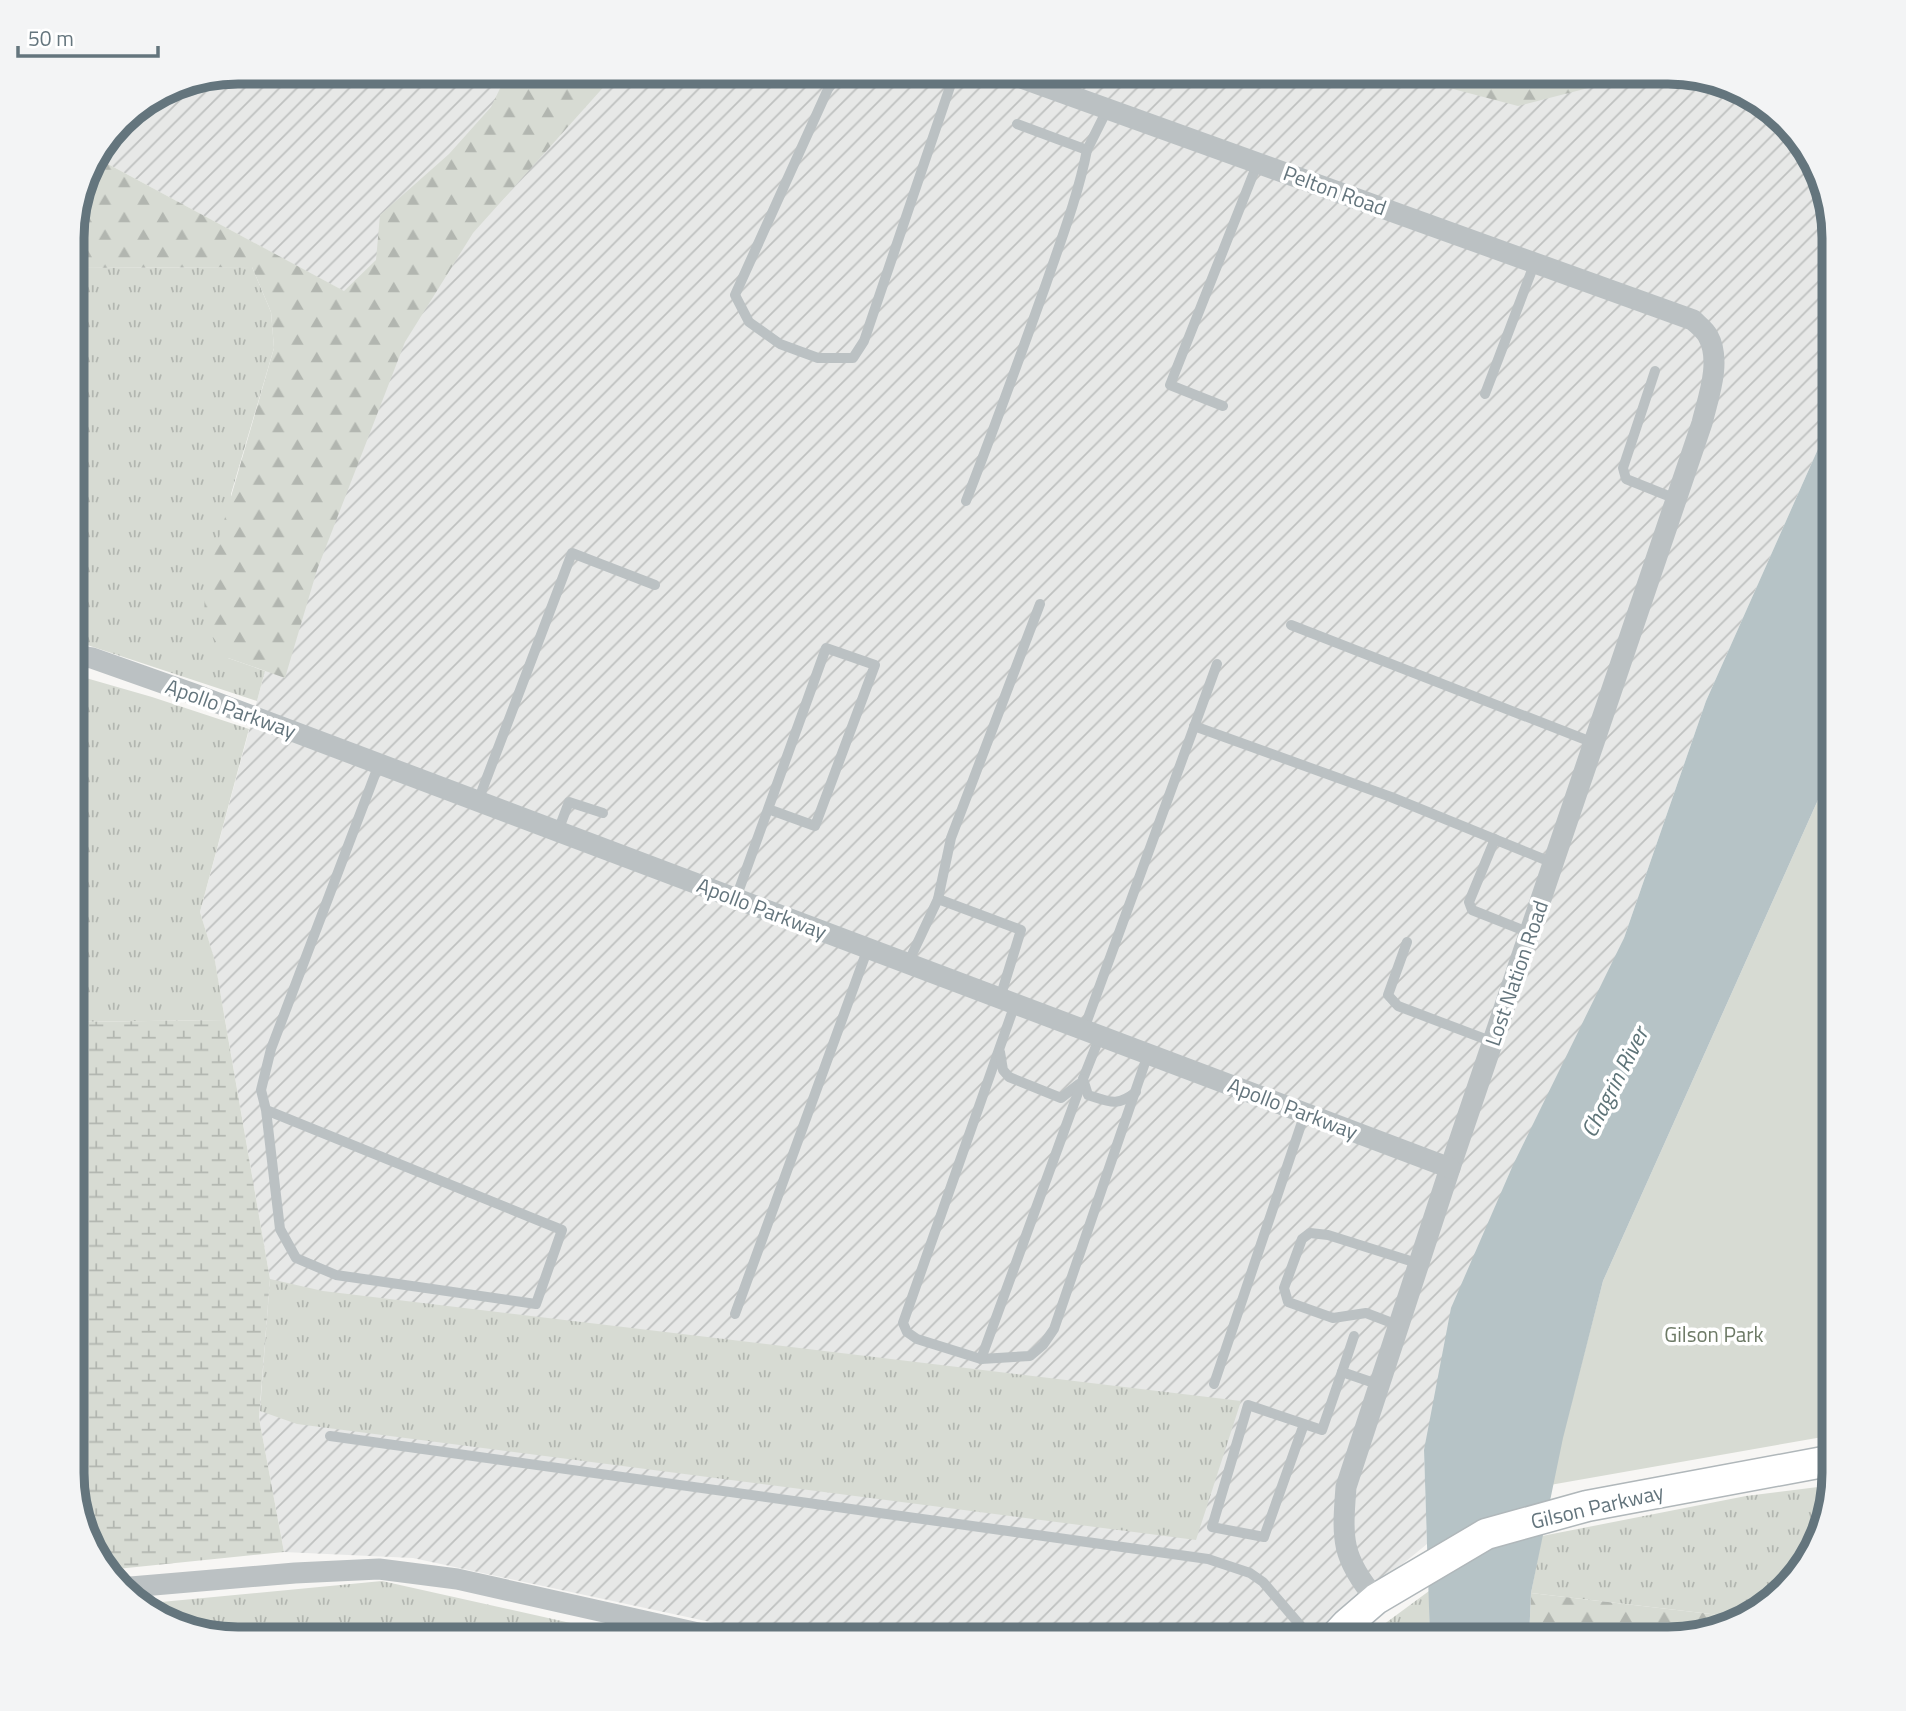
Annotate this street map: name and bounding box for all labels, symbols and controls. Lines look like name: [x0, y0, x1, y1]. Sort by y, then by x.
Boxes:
scale bar: [18, 14, 158, 58]
text: 50 m: [28, 22, 74, 54]
street label: Pelton Road: [1279, 157, 1391, 223]
street label: Apollo Parkway: [161, 670, 301, 746]
street label: Apollo Parkway: [692, 869, 832, 947]
street label: Lost Nation Road: [1476, 896, 1556, 1050]
water label: Chagrin River: [1571, 1018, 1658, 1143]
street label: Apollo Parkway: [1223, 1069, 1363, 1147]
park label: Gilson Park: [1664, 1318, 1764, 1350]
street label: Gilson Parkway: [1527, 1475, 1667, 1537]

